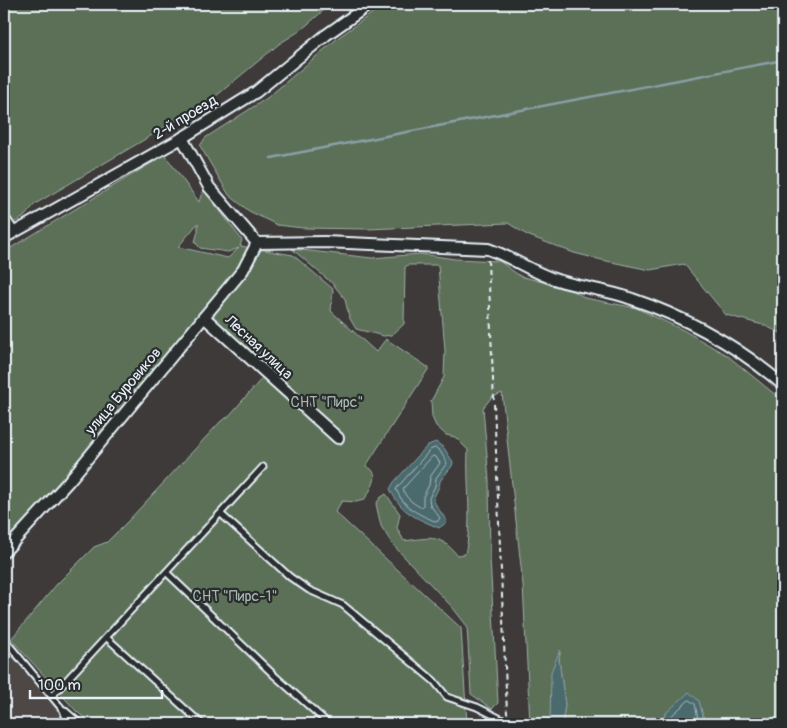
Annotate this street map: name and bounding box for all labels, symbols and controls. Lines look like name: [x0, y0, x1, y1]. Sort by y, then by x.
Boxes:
street label: 2-й проезд: [150, 91, 221, 144]
street label: Лесная улица: [220, 310, 297, 384]
street label: улица Буровиков: [81, 344, 165, 440]
park label: СНТ "Пирс": [291, 393, 363, 412]
park label: СНТ "Пирс-1": [192, 587, 278, 606]
scale bar: [30, 668, 162, 700]
text: 100 m: [38, 676, 81, 695]

